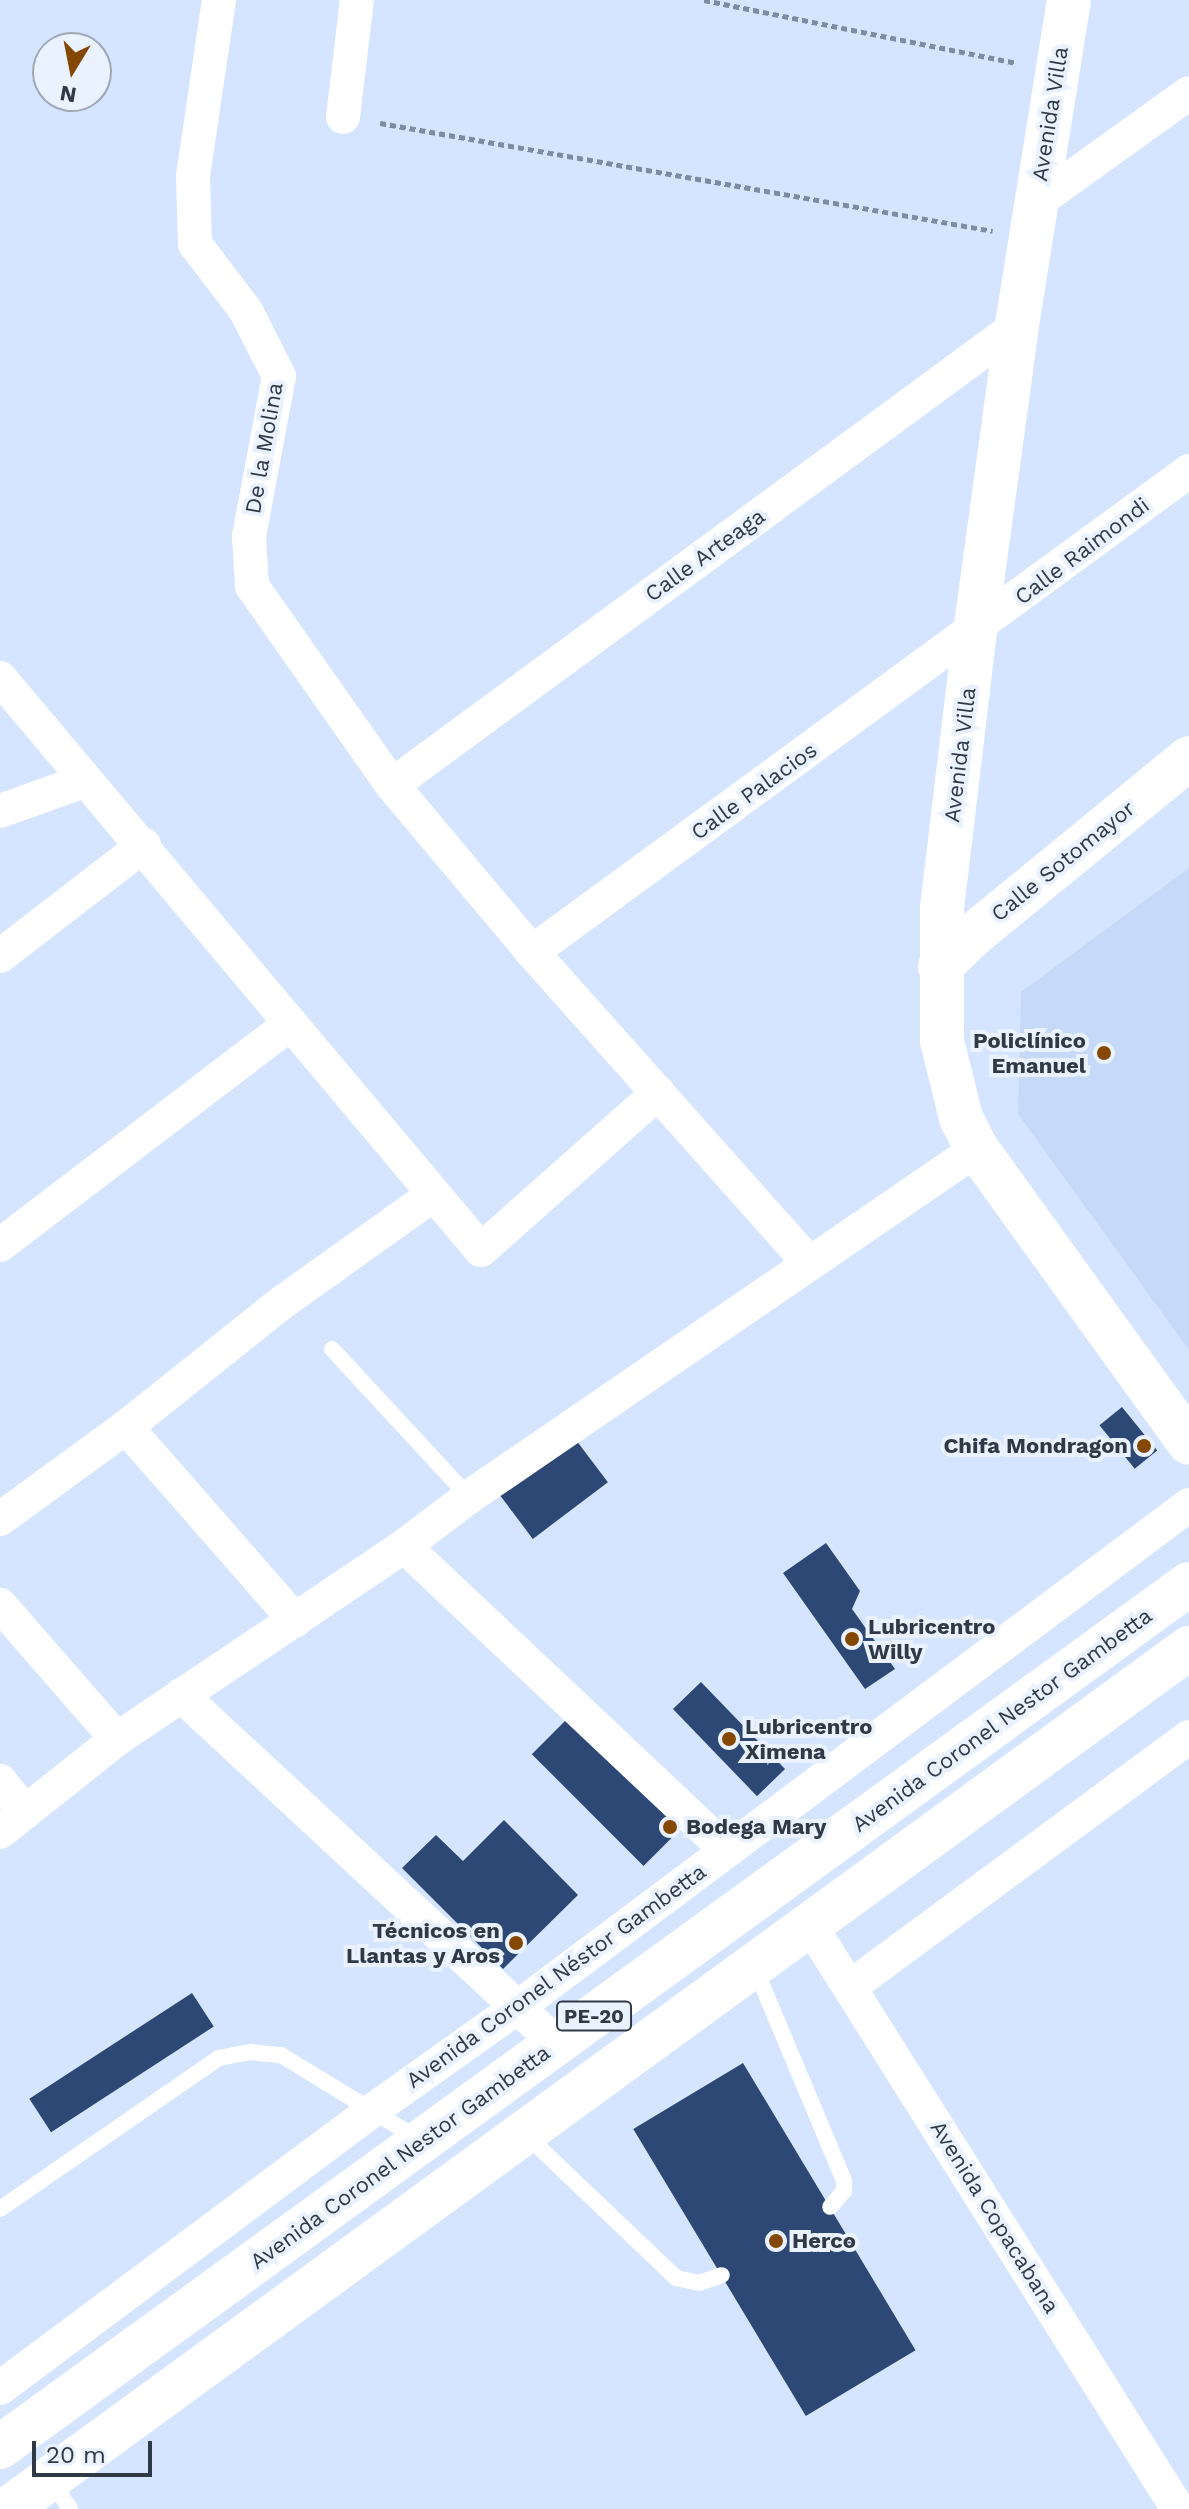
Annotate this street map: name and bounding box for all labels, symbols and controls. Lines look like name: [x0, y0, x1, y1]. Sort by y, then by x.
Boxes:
north arrow: [32, 32, 112, 112]
street label: Avenida Villa: [1026, 44, 1074, 184]
text: N: [58, 80, 78, 108]
street label: De la Molina: [239, 380, 289, 516]
street label: Calle Raimondi: [1010, 492, 1154, 610]
street label: Calle Arteaga: [640, 502, 770, 608]
street label: Avenida Villa: [939, 685, 981, 825]
street label: Calle Palacios: [686, 736, 822, 846]
street label: Calle Sotomayor: [986, 795, 1140, 927]
place label: Policlínico Emanuel: [973, 1027, 1086, 1078]
marker: Policlínico Emanuel: [1093, 1042, 1115, 1064]
place label: Chifa Mondragon: [943, 1433, 1128, 1459]
marker: Chifa Mondragon: [1135, 1437, 1153, 1455]
street label: Avenida Coronel Nestor Gambetta: [846, 1602, 1158, 1838]
place label: Lubricentro Willy: [868, 1613, 995, 1664]
marker: Lubricentro Willy: [843, 1630, 861, 1648]
place label: Lubricentro Ximena: [745, 1713, 872, 1764]
marker: Lubricentro Ximena: [720, 1730, 738, 1748]
place label: Bodega Mary: [686, 1814, 827, 1840]
marker: Bodega Mary: [661, 1818, 679, 1836]
street label: Avenida Coronel Néstor Gambetta: [400, 1858, 712, 2094]
place label: Técnicos en Llantas y Aros: [345, 1917, 500, 1968]
marker: Técnicos en Llantas y Aros: [507, 1934, 525, 1952]
road number: PE-20: [556, 2000, 632, 2032]
street label: Avenida Coronel Nestor Gambetta: [244, 2039, 556, 2275]
street label: Avenida Copacabana: [925, 2116, 1065, 2318]
place label: Herco: [792, 2228, 856, 2254]
marker: Herco: [767, 2232, 785, 2250]
scale bar: [36, 2425, 156, 2475]
text: 20 m: [46, 2441, 106, 2469]

